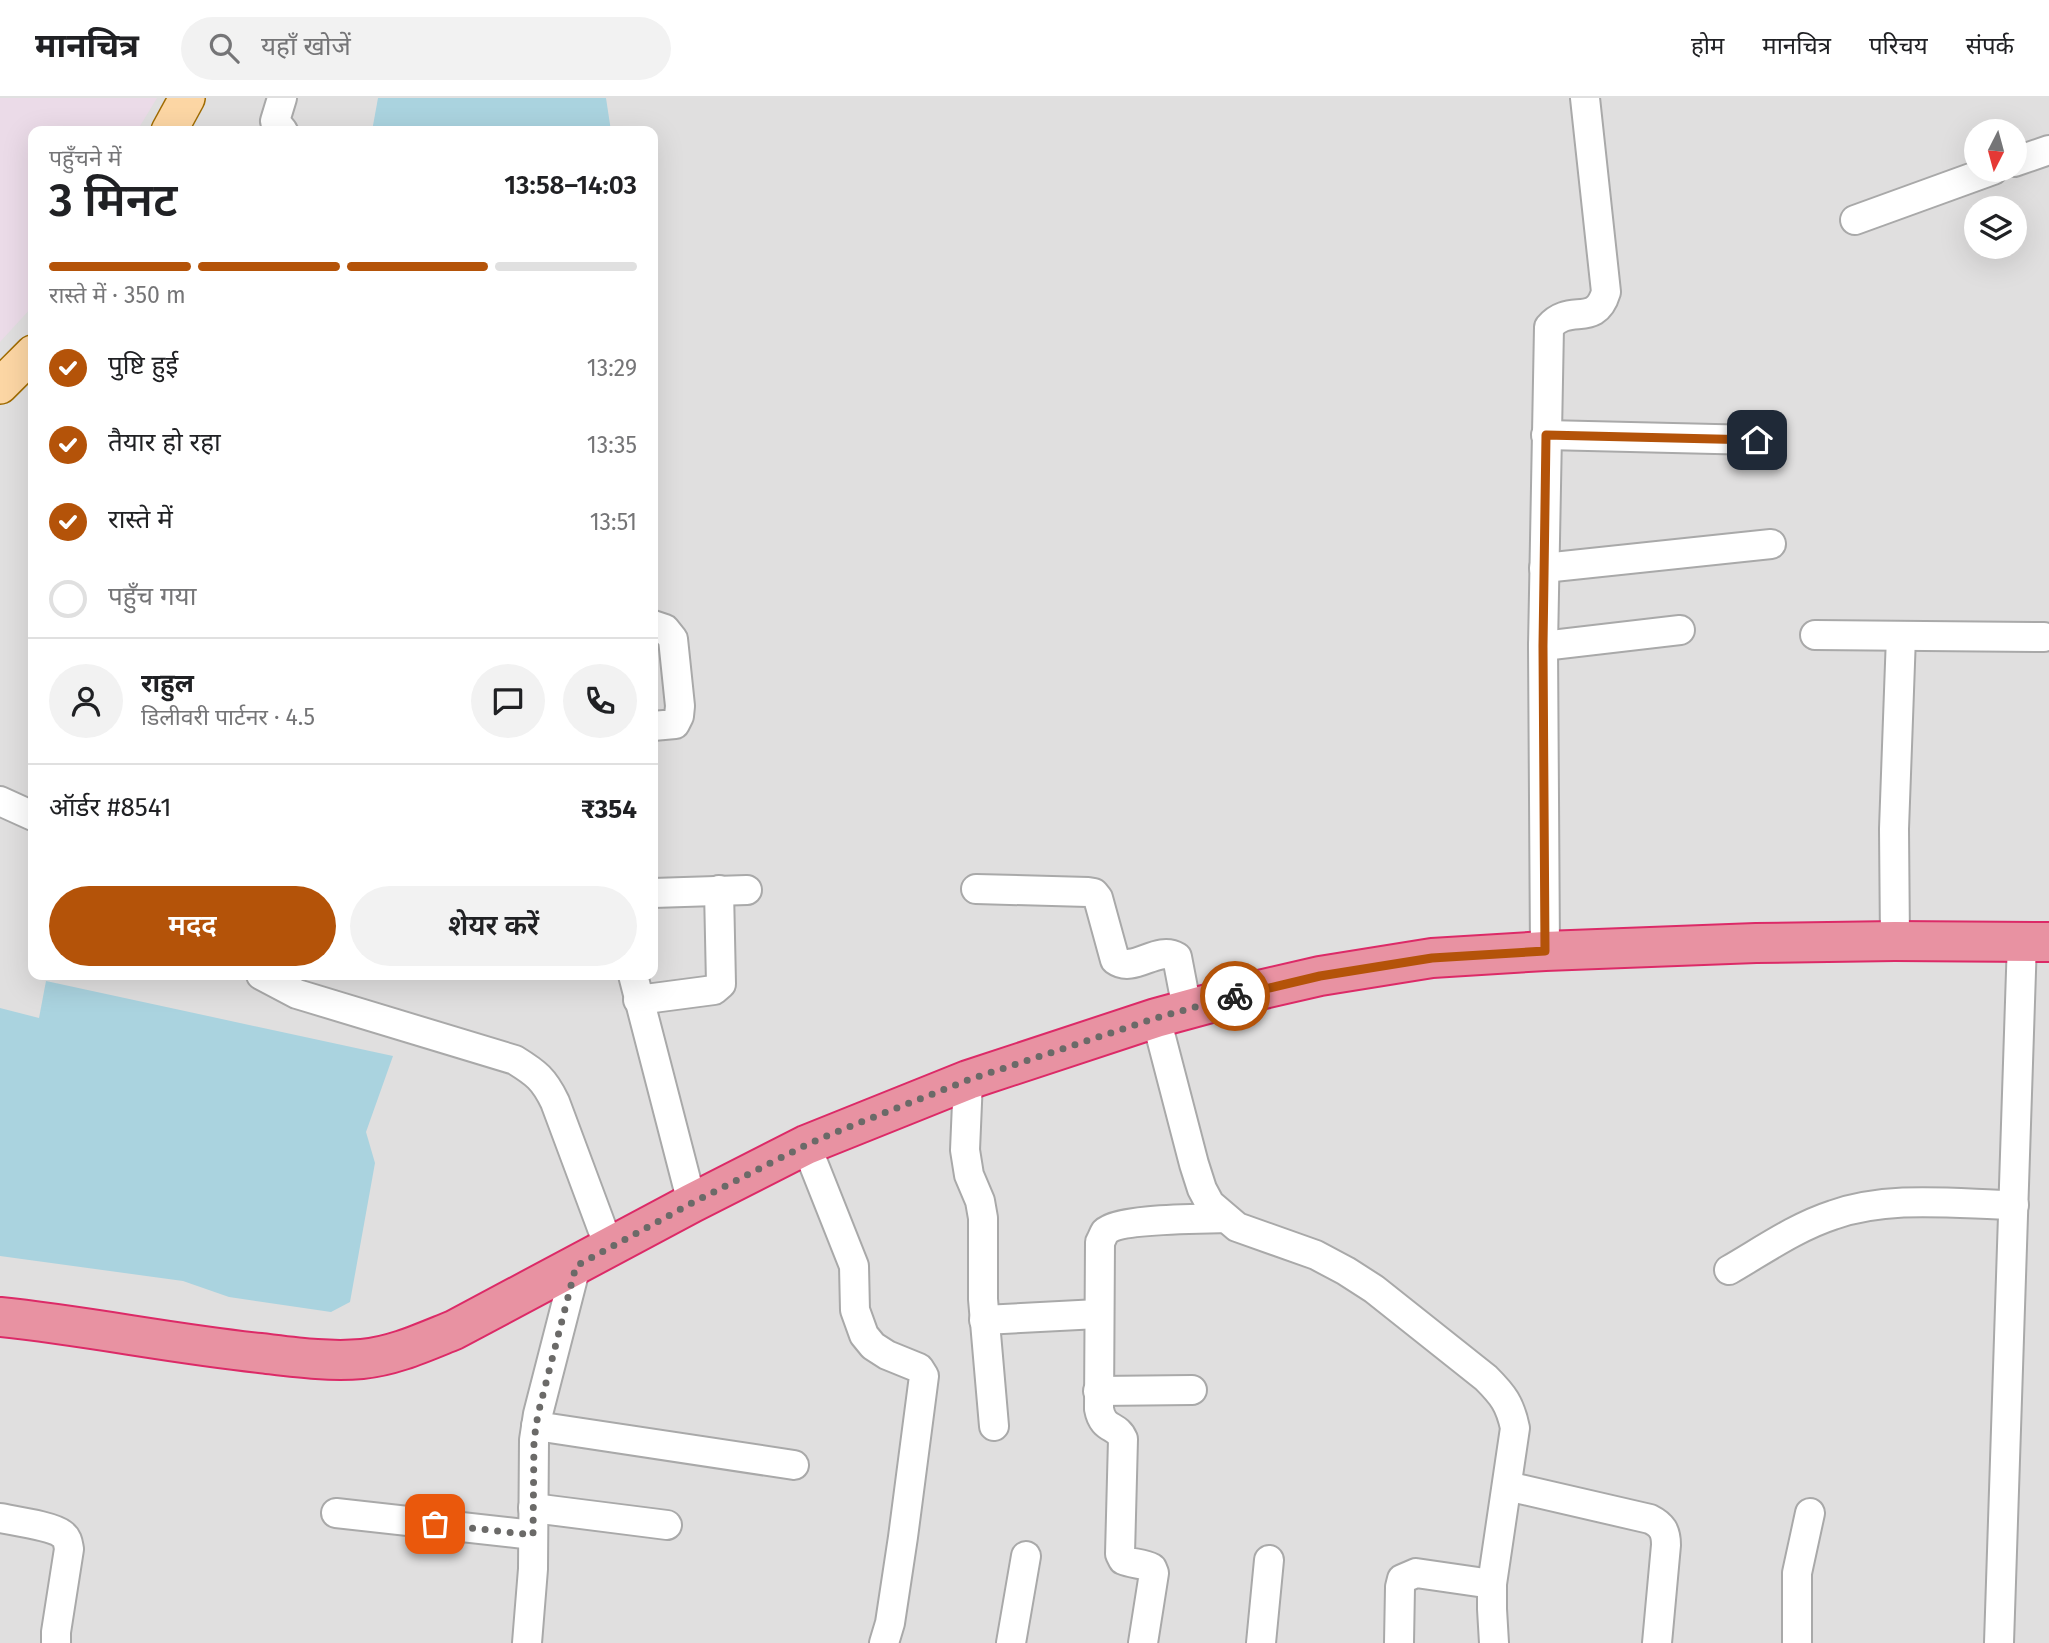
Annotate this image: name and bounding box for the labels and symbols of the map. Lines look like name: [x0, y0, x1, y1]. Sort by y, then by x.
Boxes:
north arrow: [1964, 119, 2026, 182]
pin: [1727, 410, 1787, 470]
courier: [1200, 961, 1270, 1031]
pin: [405, 1494, 465, 1554]

